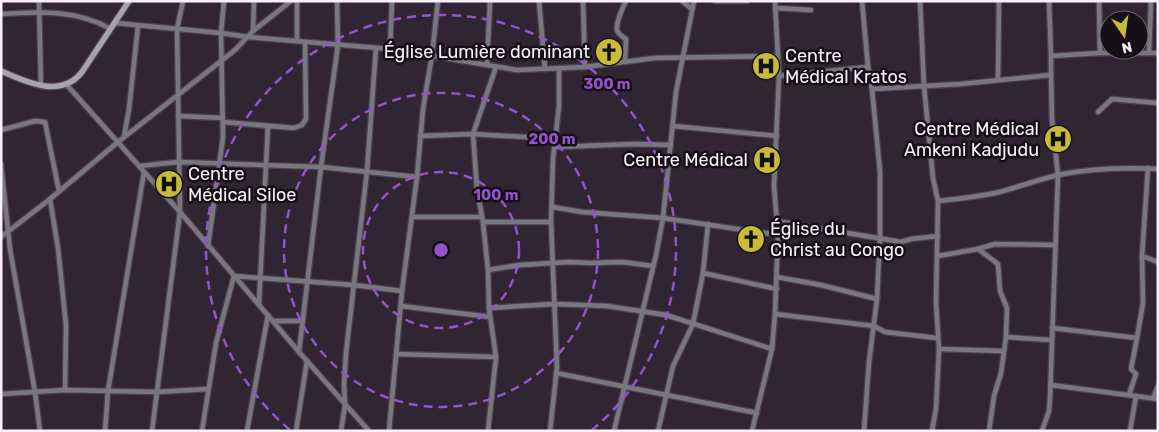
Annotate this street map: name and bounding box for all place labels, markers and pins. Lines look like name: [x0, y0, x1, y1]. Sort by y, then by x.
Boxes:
church icon: Église Lumière dominant: [594, 37, 624, 67]
place label: Église Lumière dominant: [384, 41, 590, 63]
place label: Centre Médical Kratos: [785, 45, 907, 88]
hospital icon: Centre Médical Kratos: [751, 51, 781, 81]
place label: Centre Médical Amkeni Kadjudu: [904, 118, 1039, 161]
hospital icon: Centre Médical Amkeni Kadjudu: [1043, 124, 1073, 154]
hospital icon: Centre Médical: [752, 145, 782, 175]
place label: Centre Médical: [623, 149, 748, 171]
place label: Centre Médical Siloe: [188, 163, 296, 206]
hospital icon: Centre Médical Siloe: [154, 169, 184, 199]
place label: Église du Christ au Congo: [770, 218, 904, 261]
church icon: Église du Christ au Congo: [736, 224, 766, 254]
centre of rings: [432, 241, 450, 259]

